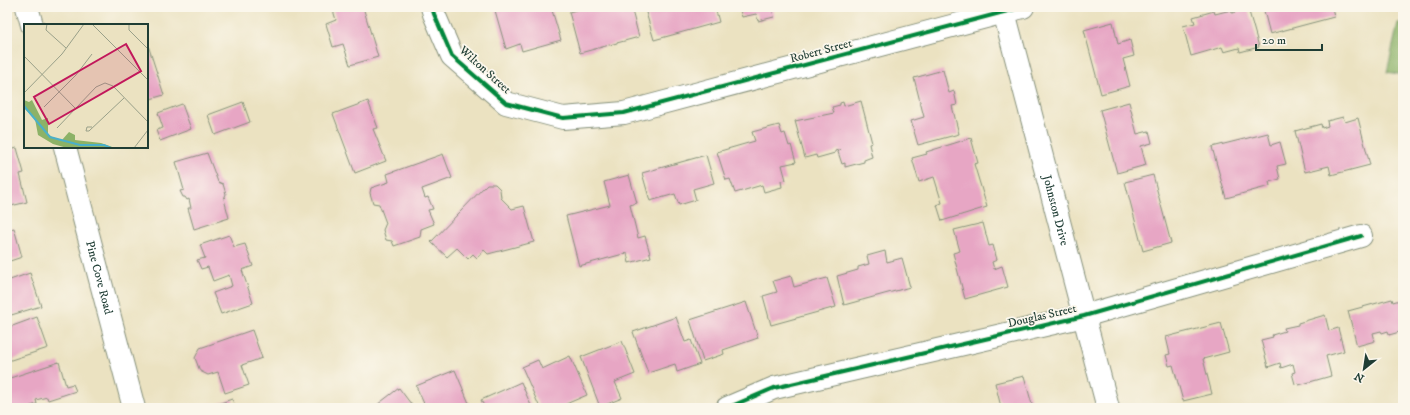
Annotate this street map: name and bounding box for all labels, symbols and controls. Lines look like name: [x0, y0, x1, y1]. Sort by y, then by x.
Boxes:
inset map: [24, 24, 148, 148]
scale bar: [1256, 26, 1322, 52]
text: 20 m: [1262, 33, 1286, 48]
street label: Robert Street: [788, 35, 854, 66]
street label: Wilton Street: [455, 42, 514, 97]
street label: Johnston Drive: [1039, 172, 1073, 247]
street label: Pine Cove Road: [83, 239, 116, 316]
street label: Douglas Street: [1006, 301, 1078, 331]
north arrow: [1344, 349, 1384, 389]
text: N: [1352, 368, 1367, 385]

